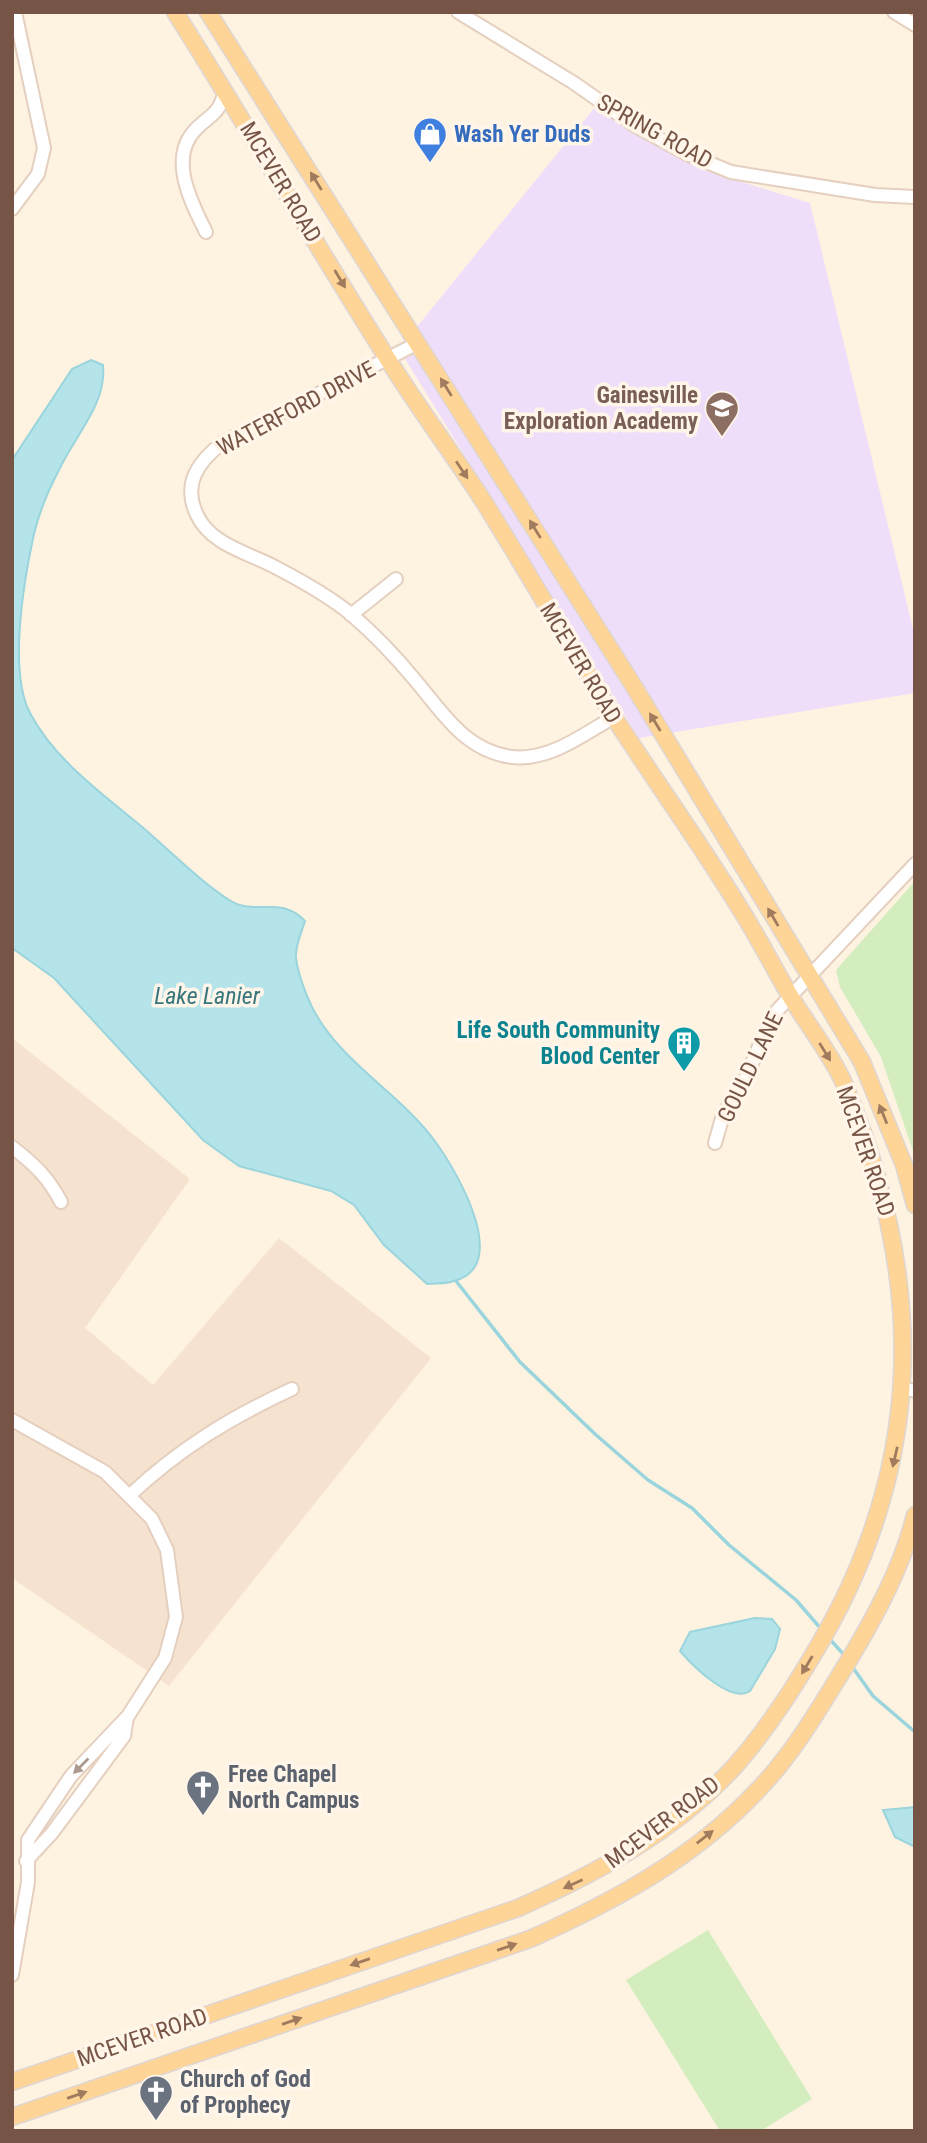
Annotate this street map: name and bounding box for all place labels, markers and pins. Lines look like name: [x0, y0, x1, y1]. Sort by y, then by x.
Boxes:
shop icon: Wash Yer Duds: [411, 115, 449, 164]
place label: Wash Yer Duds: [454, 121, 591, 148]
place label: Gainesville Exploration Academy: [504, 382, 699, 435]
school or university icon: Gainesville Exploration Academy: [703, 389, 741, 438]
place label: Life South Community Blood Center: [456, 1017, 661, 1070]
building icon: Life South Community Blood Center: [665, 1024, 703, 1073]
place label: Free Chapel North Campus: [228, 1761, 360, 1814]
church icon: Free Chapel North Campus: [184, 1768, 222, 1817]
place label: Church of God of Prophecy: [180, 2066, 311, 2119]
church icon: Church of God of Prophecy: [137, 2073, 175, 2122]

